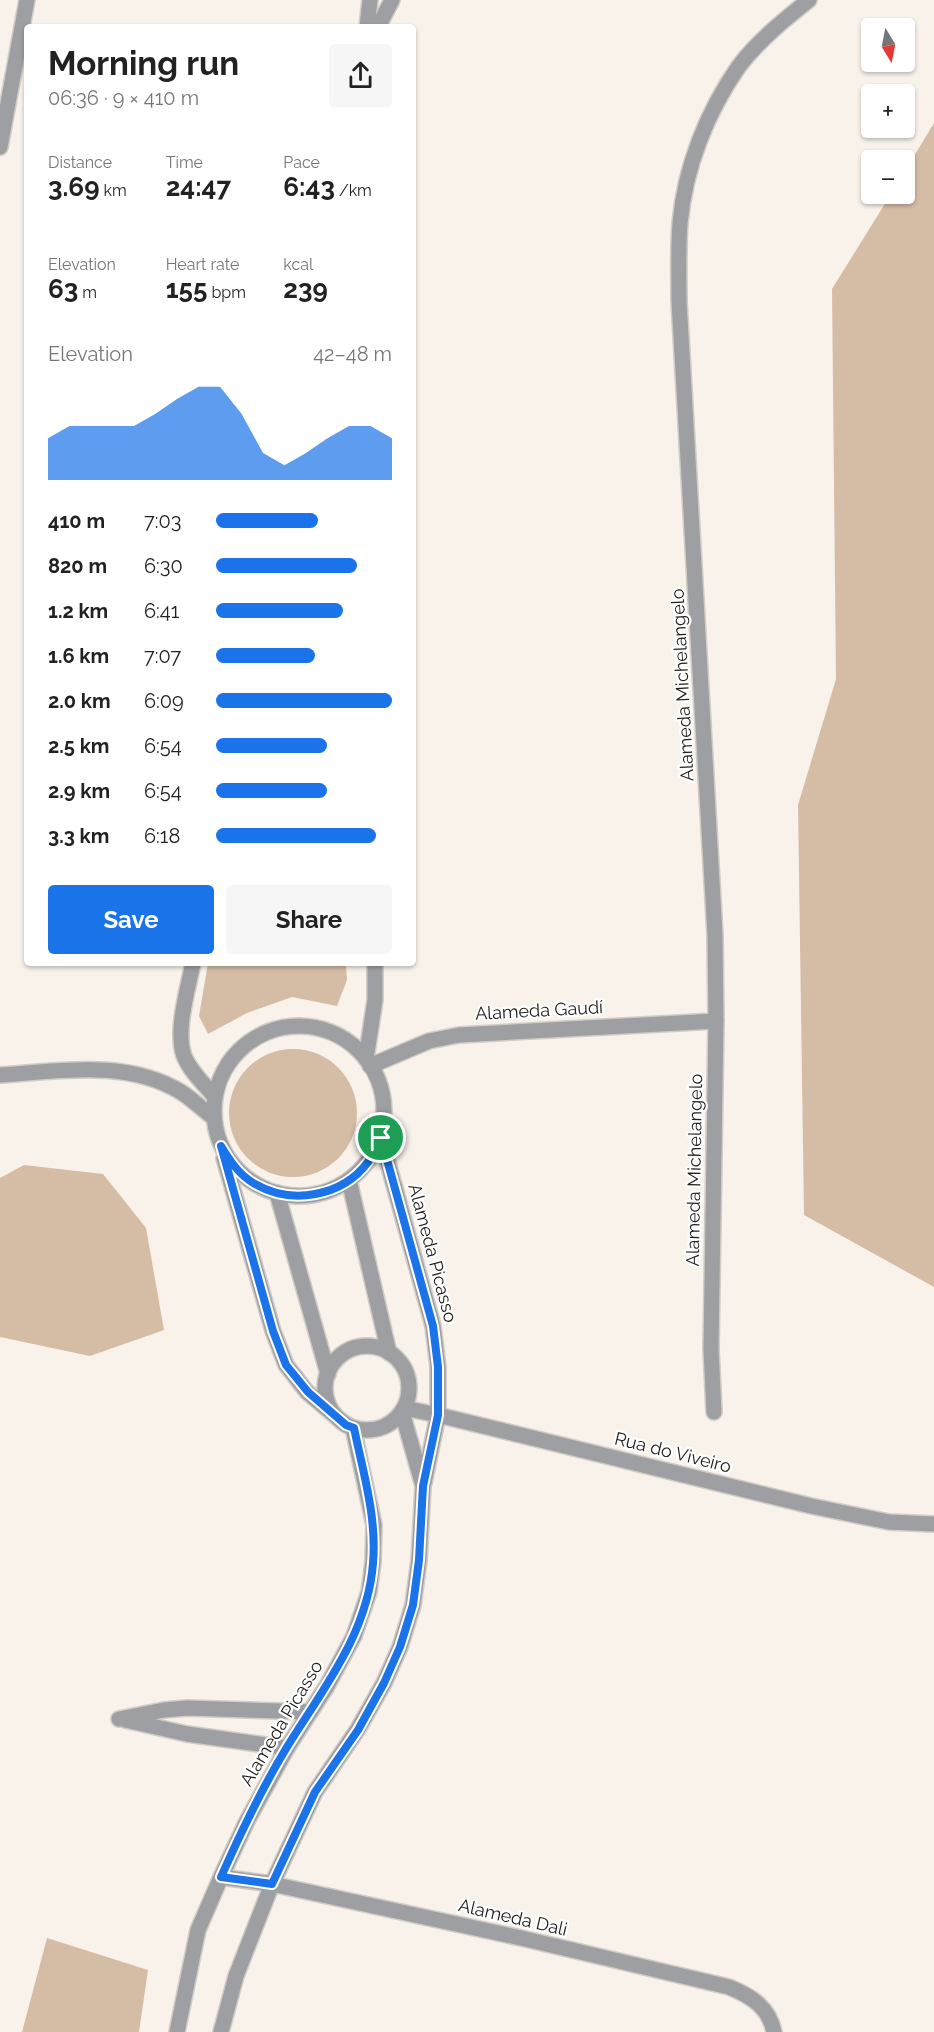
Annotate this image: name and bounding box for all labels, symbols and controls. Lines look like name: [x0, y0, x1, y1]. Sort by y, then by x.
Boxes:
north arrow: [861, 18, 915, 72]
map controls: [861, 18, 915, 204]
text: Morning run: [48, 44, 239, 83]
button: share: [329, 44, 392, 107]
button: +: [861, 84, 915, 138]
text: 06:36 · 9 × 410 m: [48, 86, 199, 110]
button: −: [861, 150, 915, 204]
text: Distance: [48, 153, 112, 172]
text: Time: [166, 153, 203, 172]
text: Pace: [283, 153, 320, 172]
text: 3.69: [48, 172, 99, 202]
text: 24:47: [166, 172, 231, 202]
text: 6:43: [283, 172, 335, 202]
text: km: [99, 181, 127, 200]
text: /km: [335, 181, 372, 200]
text: Elevation: [48, 255, 116, 274]
text: Heart rate: [166, 255, 239, 274]
text: kcal: [283, 255, 313, 274]
text: 63: [48, 274, 78, 304]
text: 155: [166, 274, 207, 304]
text: 239: [283, 274, 328, 304]
text: m: [78, 283, 97, 302]
text: bpm: [207, 283, 246, 302]
text: Elevation: [48, 342, 133, 366]
text: 42–48 m: [313, 342, 392, 366]
text: 410 m: [48, 509, 105, 533]
text: 7:03: [144, 509, 181, 533]
text: 820 m: [48, 554, 107, 578]
text: 6:30: [144, 554, 183, 578]
street label: Alameda Michelangelo: [666, 588, 698, 782]
text: 1.2 km: [48, 599, 108, 623]
text: 6:41: [144, 599, 179, 623]
text: 1.6 km: [48, 644, 109, 668]
text: 7:07: [144, 644, 181, 668]
text: 2.0 km: [48, 689, 111, 713]
text: 6:09: [144, 689, 184, 713]
text: 2.5 km: [48, 734, 109, 758]
text: 6:54: [144, 734, 182, 758]
text: 2.9 km: [48, 779, 110, 803]
text: 6:54: [144, 779, 182, 803]
text: 3.3 km: [48, 824, 109, 848]
text: 6:18: [144, 824, 180, 848]
button: Save: [48, 885, 214, 954]
button: Share: [226, 885, 392, 954]
street label: Alameda Gaudí: [474, 996, 604, 1024]
street label: Alameda Michelangelo: [682, 1073, 706, 1267]
pin: [355, 1112, 406, 1163]
icon: arrive: [364, 1121, 397, 1154]
street label: Alameda Picasso: [404, 1181, 462, 1325]
street label: Rua do Viveiro: [613, 1427, 734, 1477]
street label: Alameda Picasso: [235, 1656, 327, 1789]
street label: Alameda Dali: [457, 1894, 569, 1940]

